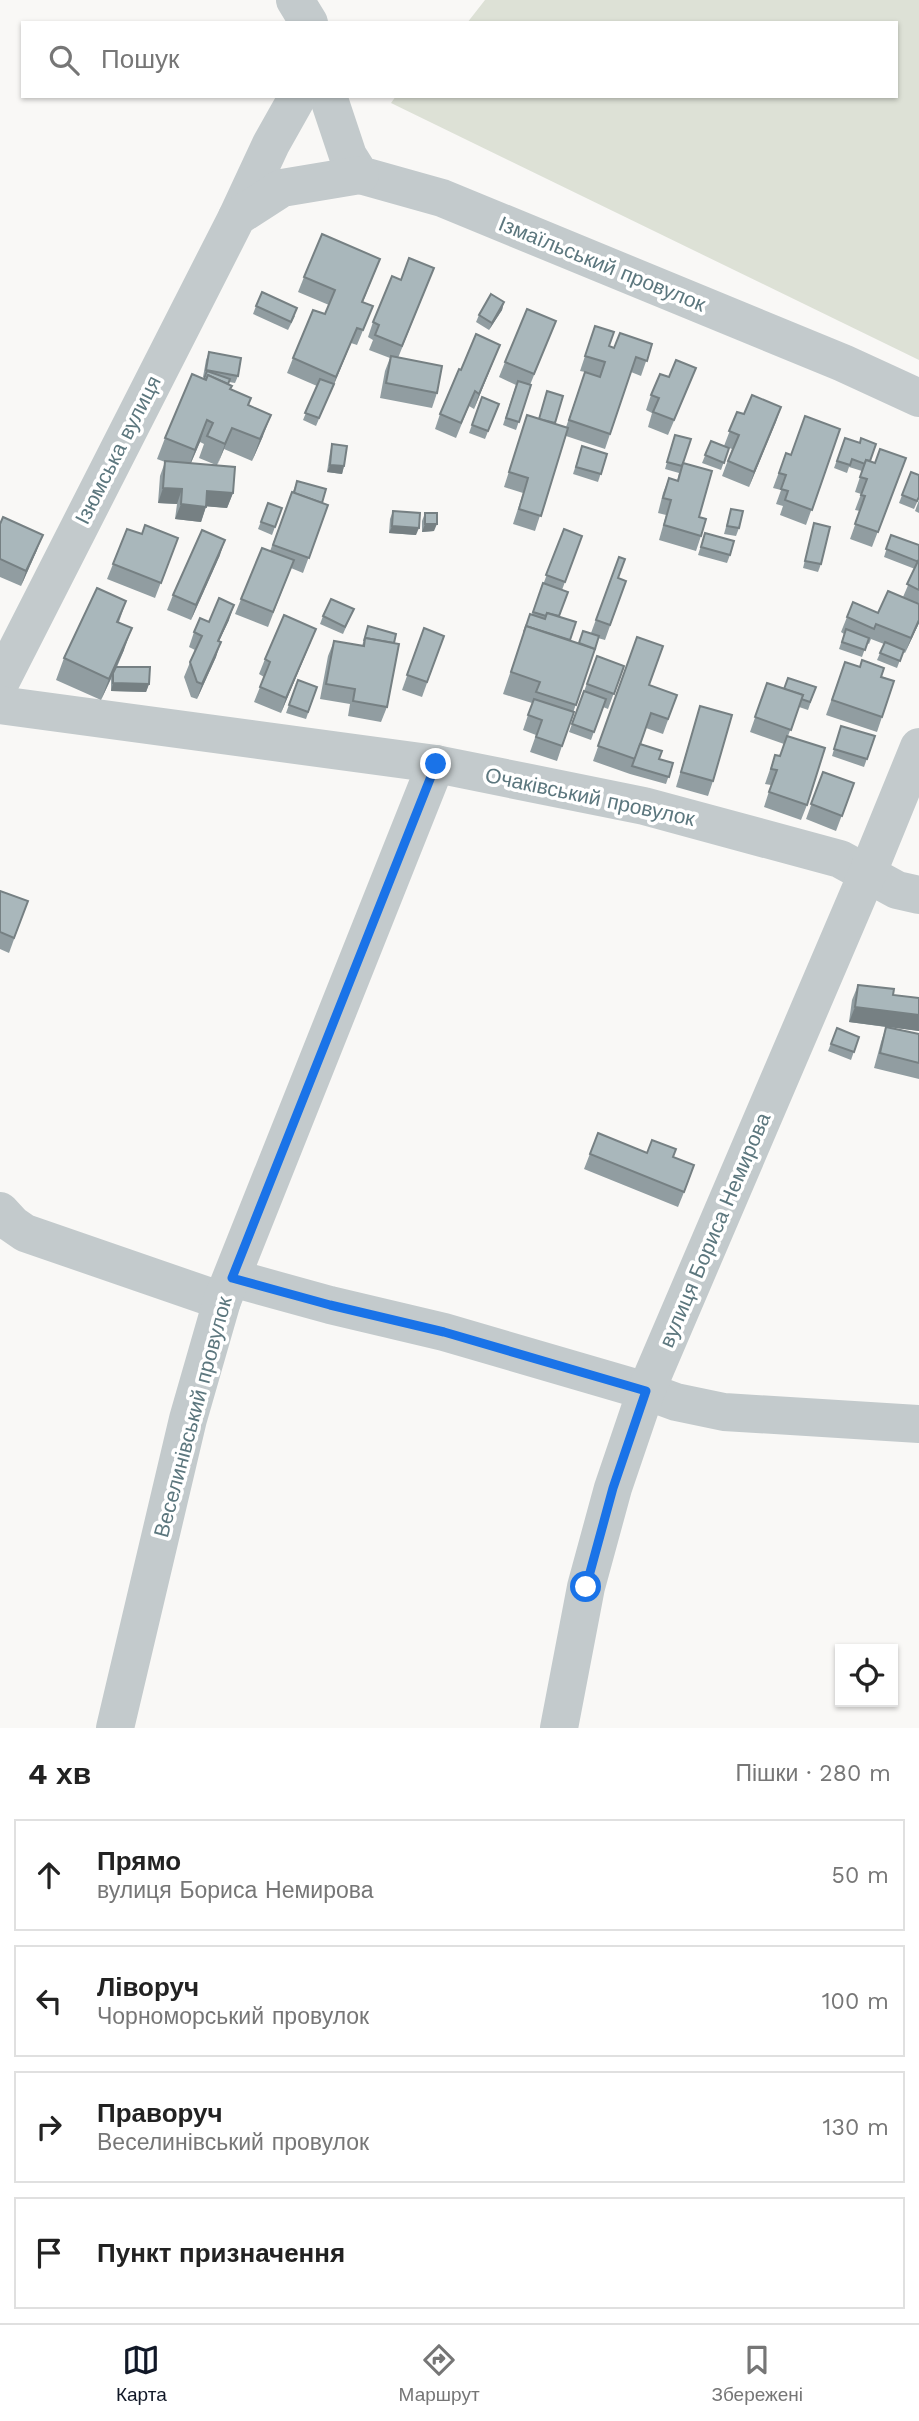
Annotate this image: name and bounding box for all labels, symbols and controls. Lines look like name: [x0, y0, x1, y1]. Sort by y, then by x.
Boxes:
search box: [21, 21, 898, 98]
icon: search: [45, 41, 83, 79]
text: Пошук: [101, 44, 179, 74]
street label: Ізмаїльський провулок: [495, 211, 710, 317]
street label: Ізюмська вулиця: [69, 371, 166, 528]
route end: [420, 748, 451, 779]
street label: Очаківський провулок: [483, 762, 698, 831]
street label: вулиця Бориса Немирова: [654, 1108, 775, 1351]
street label: Веселинівський провулок: [148, 1293, 237, 1540]
route start: [570, 1571, 601, 1602]
map controls: [835, 1644, 898, 1707]
button: locate: [835, 1644, 898, 1707]
text: 4 хв: [28, 1756, 91, 1791]
text: Пішки · 280 m: [735, 1760, 891, 1787]
text: Прямо: [97, 1846, 181, 1876]
icon: ahead: [30, 1856, 68, 1894]
text: 50 m: [832, 1862, 889, 1889]
text: вулиця Бориса Немирова: [97, 1877, 374, 1904]
text: Ліворуч: [97, 1972, 199, 2002]
icon: left: [30, 1982, 68, 2020]
text: 100 m: [822, 1988, 889, 2015]
text: Чорноморський провулок: [97, 2003, 369, 2030]
text: Праворуч: [97, 2098, 223, 2128]
icon: right: [30, 2108, 68, 2146]
text: 130 m: [823, 2114, 889, 2141]
text: Веселинівський провулок: [97, 2129, 369, 2156]
icon: arrive: [30, 2234, 68, 2272]
text: Пункт призначення: [97, 2238, 345, 2268]
tab: Карта: [116, 2341, 167, 2406]
tab: Маршрут: [399, 2341, 480, 2406]
tab: Збережені: [711, 2341, 803, 2406]

